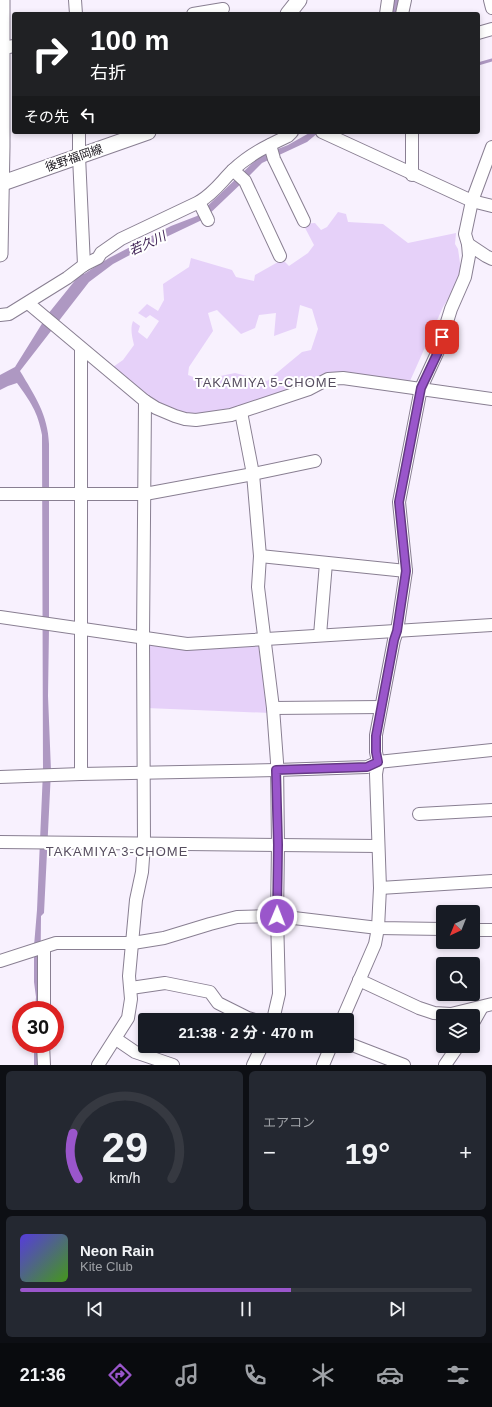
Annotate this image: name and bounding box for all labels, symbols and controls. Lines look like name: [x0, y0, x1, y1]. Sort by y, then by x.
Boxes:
text: 100 m: [90, 25, 169, 56]
icon: right: [24, 28, 76, 80]
text: 右折: [90, 63, 126, 83]
icon: left: [77, 104, 99, 126]
text: その先: [24, 108, 69, 125]
street label: 後野福岡線: [43, 142, 105, 174]
water label: 若久川: [126, 228, 170, 258]
pin: [425, 320, 459, 354]
icon: arrive: [431, 326, 453, 348]
district label: TAKAMIYA 5-CHOME: [195, 375, 337, 390]
district label: TAKAMIYA 3-CHOME: [46, 844, 188, 859]
position arrow: [256, 895, 298, 937]
north arrow: [436, 905, 480, 949]
map controls: [436, 905, 480, 1053]
button: search: [436, 957, 480, 1001]
speed limit sign: 30: [12, 1001, 64, 1053]
button: layers: [436, 1009, 480, 1053]
text: 21:38 · 2 分 · 470 m: [178, 1024, 314, 1041]
text: エアコン: [263, 1115, 315, 1130]
text: 29: [101, 1123, 148, 1170]
text: 19°: [345, 1137, 390, 1170]
text: −: [263, 1140, 276, 1165]
text: +: [459, 1140, 472, 1165]
text: km/h: [109, 1169, 140, 1185]
text: Neon Rain: [80, 1242, 154, 1259]
text: Kite Club: [80, 1259, 133, 1274]
icon: previous: [84, 1298, 106, 1320]
icon: pause: [235, 1298, 257, 1320]
icon: next: [386, 1298, 408, 1320]
icon: directions: [106, 1361, 134, 1389]
icon: music: [173, 1361, 201, 1389]
icon: phone: [241, 1361, 269, 1389]
icon: climate: [309, 1361, 337, 1389]
icon: car: [376, 1361, 404, 1389]
icon: filters: [444, 1361, 472, 1389]
text: 21:36: [20, 1365, 66, 1385]

